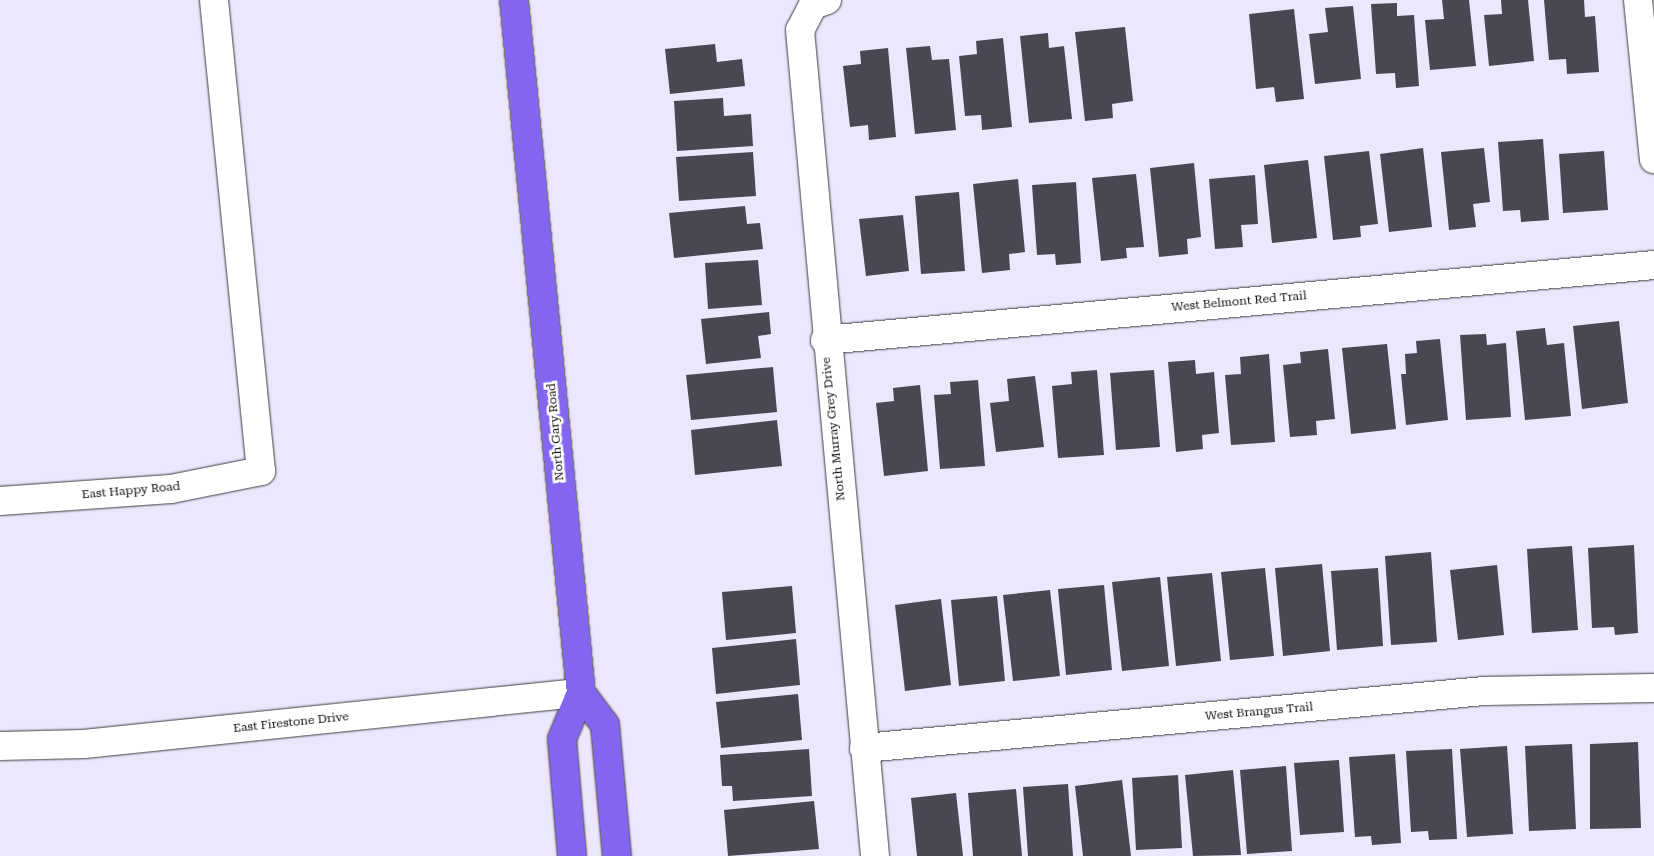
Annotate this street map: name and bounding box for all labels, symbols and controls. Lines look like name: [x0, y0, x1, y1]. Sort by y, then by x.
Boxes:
street label: West Belmont Red Trail: [1171, 289, 1307, 315]
street label: North Murray Grey Drive: [819, 356, 849, 502]
street label: North Gary Road: [545, 383, 567, 481]
street label: East Happy Road: [81, 480, 181, 502]
street label: West Brangus Trail: [1204, 700, 1314, 724]
street label: East Firestone Drive: [233, 710, 349, 736]

